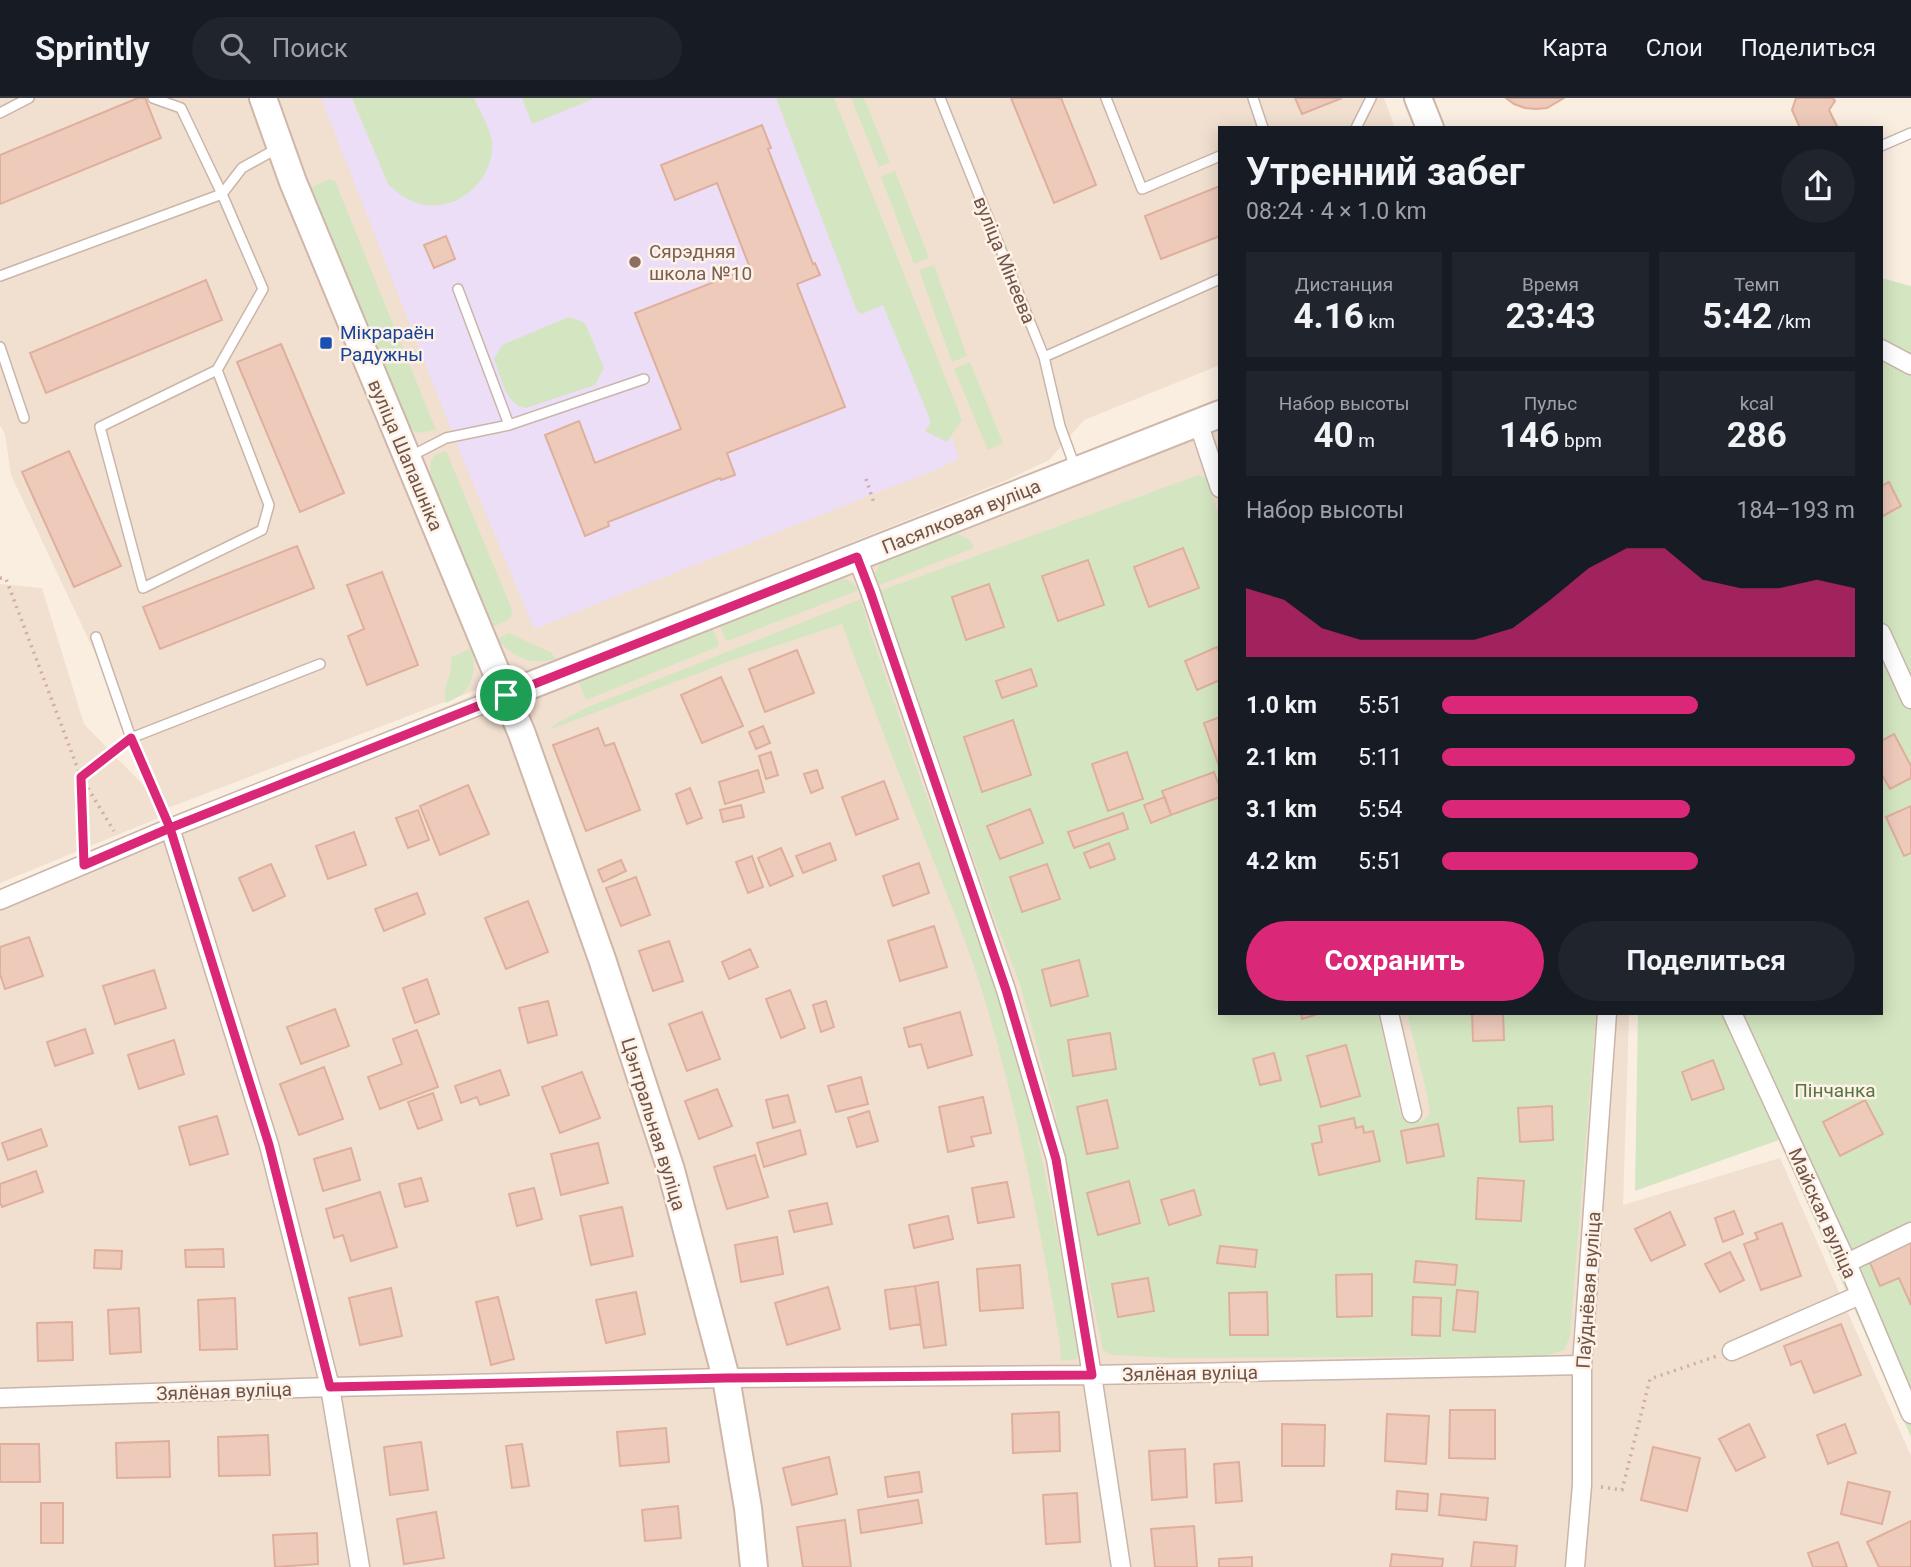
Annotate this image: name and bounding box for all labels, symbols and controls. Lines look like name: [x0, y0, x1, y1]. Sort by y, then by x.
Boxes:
search box: [192, 17, 682, 80]
text: Sprintly: [35, 29, 150, 68]
icon: search: [216, 29, 254, 67]
text: Поиск: [272, 33, 348, 63]
text: Карта: [1542, 34, 1608, 62]
text: Слои: [1646, 34, 1703, 62]
text: Поделиться: [1741, 34, 1876, 62]
button: share: [1781, 149, 1855, 223]
text: Утренний забег: [1246, 150, 1525, 194]
street label: вуліца Мінеева: [969, 193, 1040, 327]
text: 08:24 · 4 × 1.0 km: [1246, 198, 1427, 225]
place label: Сярэдняя школа №10: [649, 240, 752, 285]
marker: Сярэдняя школа №10: [627, 254, 643, 270]
text: Дистанция: [1295, 273, 1393, 296]
text: Время: [1522, 273, 1579, 296]
text: Темп: [1734, 273, 1780, 296]
text: 4.16: [1293, 296, 1364, 337]
text: 23:43: [1505, 296, 1596, 337]
text: 5:42: [1702, 296, 1772, 337]
text: km: [1364, 310, 1395, 333]
text: /km: [1772, 310, 1811, 333]
place label: Мікрараён Радужны: [340, 321, 435, 366]
marker: Мікрараён Радужны: [318, 335, 334, 351]
street label: вуліца Шапашніка: [363, 376, 448, 534]
text: Набор высоты: [1279, 392, 1410, 415]
text: Пульс: [1524, 392, 1577, 415]
text: kcal: [1740, 392, 1774, 415]
text: 40: [1313, 415, 1354, 456]
text: 146: [1499, 415, 1559, 456]
text: 286: [1727, 415, 1787, 456]
text: m: [1354, 429, 1375, 452]
text: bpm: [1559, 429, 1602, 452]
street label: Пасялковая вуліца: [878, 474, 1044, 559]
text: Набор высоты: [1246, 497, 1404, 524]
text: 184–193 m: [1736, 497, 1855, 524]
pin: [476, 665, 536, 725]
icon: arrive: [487, 676, 525, 714]
text: 1.0 km: [1246, 692, 1317, 719]
text: 5:51: [1358, 692, 1402, 719]
text: 2.1 km: [1246, 744, 1317, 771]
text: 5:11: [1358, 744, 1402, 771]
text: 3.1 km: [1246, 796, 1317, 823]
text: 5:54: [1358, 796, 1402, 823]
text: 4.2 km: [1246, 848, 1317, 875]
text: 5:51: [1358, 848, 1402, 875]
button: Сохранить: [1246, 921, 1544, 1001]
button: Поделиться: [1558, 921, 1855, 1001]
street label: Цэнтральная вуліца: [616, 1035, 691, 1213]
park label: Пінчанка: [1794, 1079, 1876, 1102]
street label: Майская вуліца: [1784, 1145, 1862, 1282]
street label: Паўднёвая вуліца: [1572, 1211, 1605, 1369]
street label: Зялёная вуліца: [1122, 1361, 1258, 1386]
street label: Зялёная вуліца: [156, 1378, 292, 1405]

